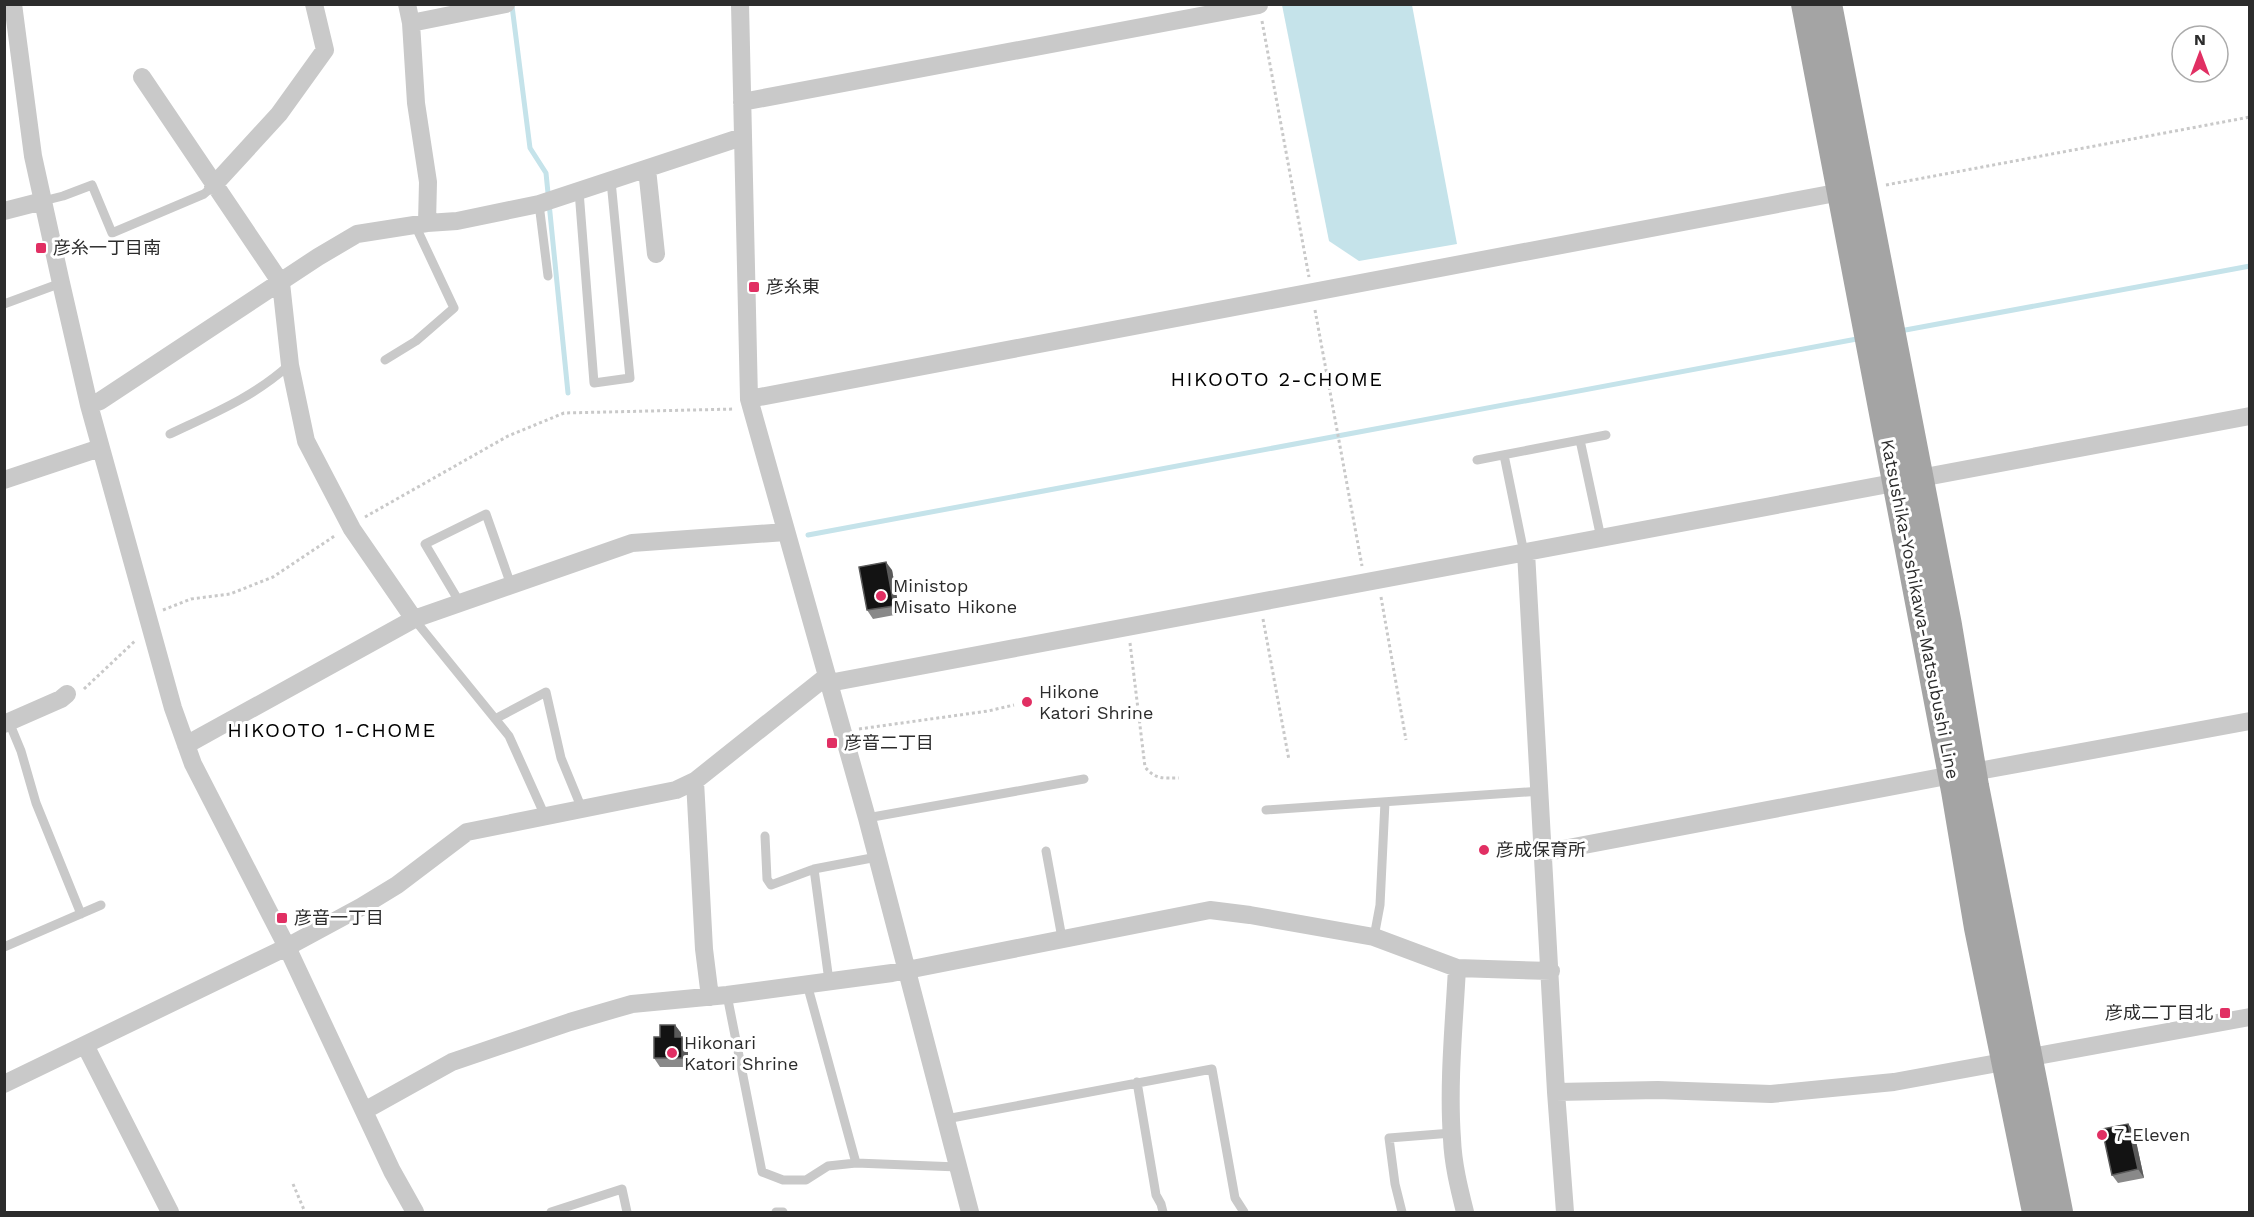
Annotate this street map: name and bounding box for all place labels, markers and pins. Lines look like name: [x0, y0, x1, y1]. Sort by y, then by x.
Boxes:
place label: 彦糸一丁目南: [53, 237, 161, 258]
marker: 彦糸一丁目南: [34, 241, 48, 255]
place label: 彦糸東: [766, 276, 820, 297]
marker: 彦糸東: [747, 280, 761, 294]
place label: Ministop Misato Hikone: [893, 575, 1017, 617]
marker: Ministop Misato Hikone: [874, 589, 888, 603]
place label: Hikone Katori Shrine: [1039, 681, 1153, 723]
marker: Hikone Katori Shrine: [1020, 695, 1034, 709]
place label: 彦音二丁目: [844, 732, 934, 753]
marker: 彦音二丁目: [825, 736, 839, 750]
place label: 彦成保育所: [1496, 839, 1586, 860]
marker: 彦成保育所: [1477, 843, 1491, 857]
place label: 彦音一丁目: [294, 907, 384, 928]
marker: 彦音一丁目: [275, 911, 289, 925]
place label: 彦成二丁目北: [2105, 1002, 2213, 1023]
marker: 彦成二丁目北: [2218, 1006, 2232, 1020]
place label: Hikonari Katori Shrine: [684, 1032, 798, 1074]
marker: Hikonari Katori Shrine: [665, 1046, 679, 1060]
place label: 7-Eleven: [2114, 1124, 2190, 1145]
marker: 7-Eleven: [2095, 1128, 2109, 1142]

